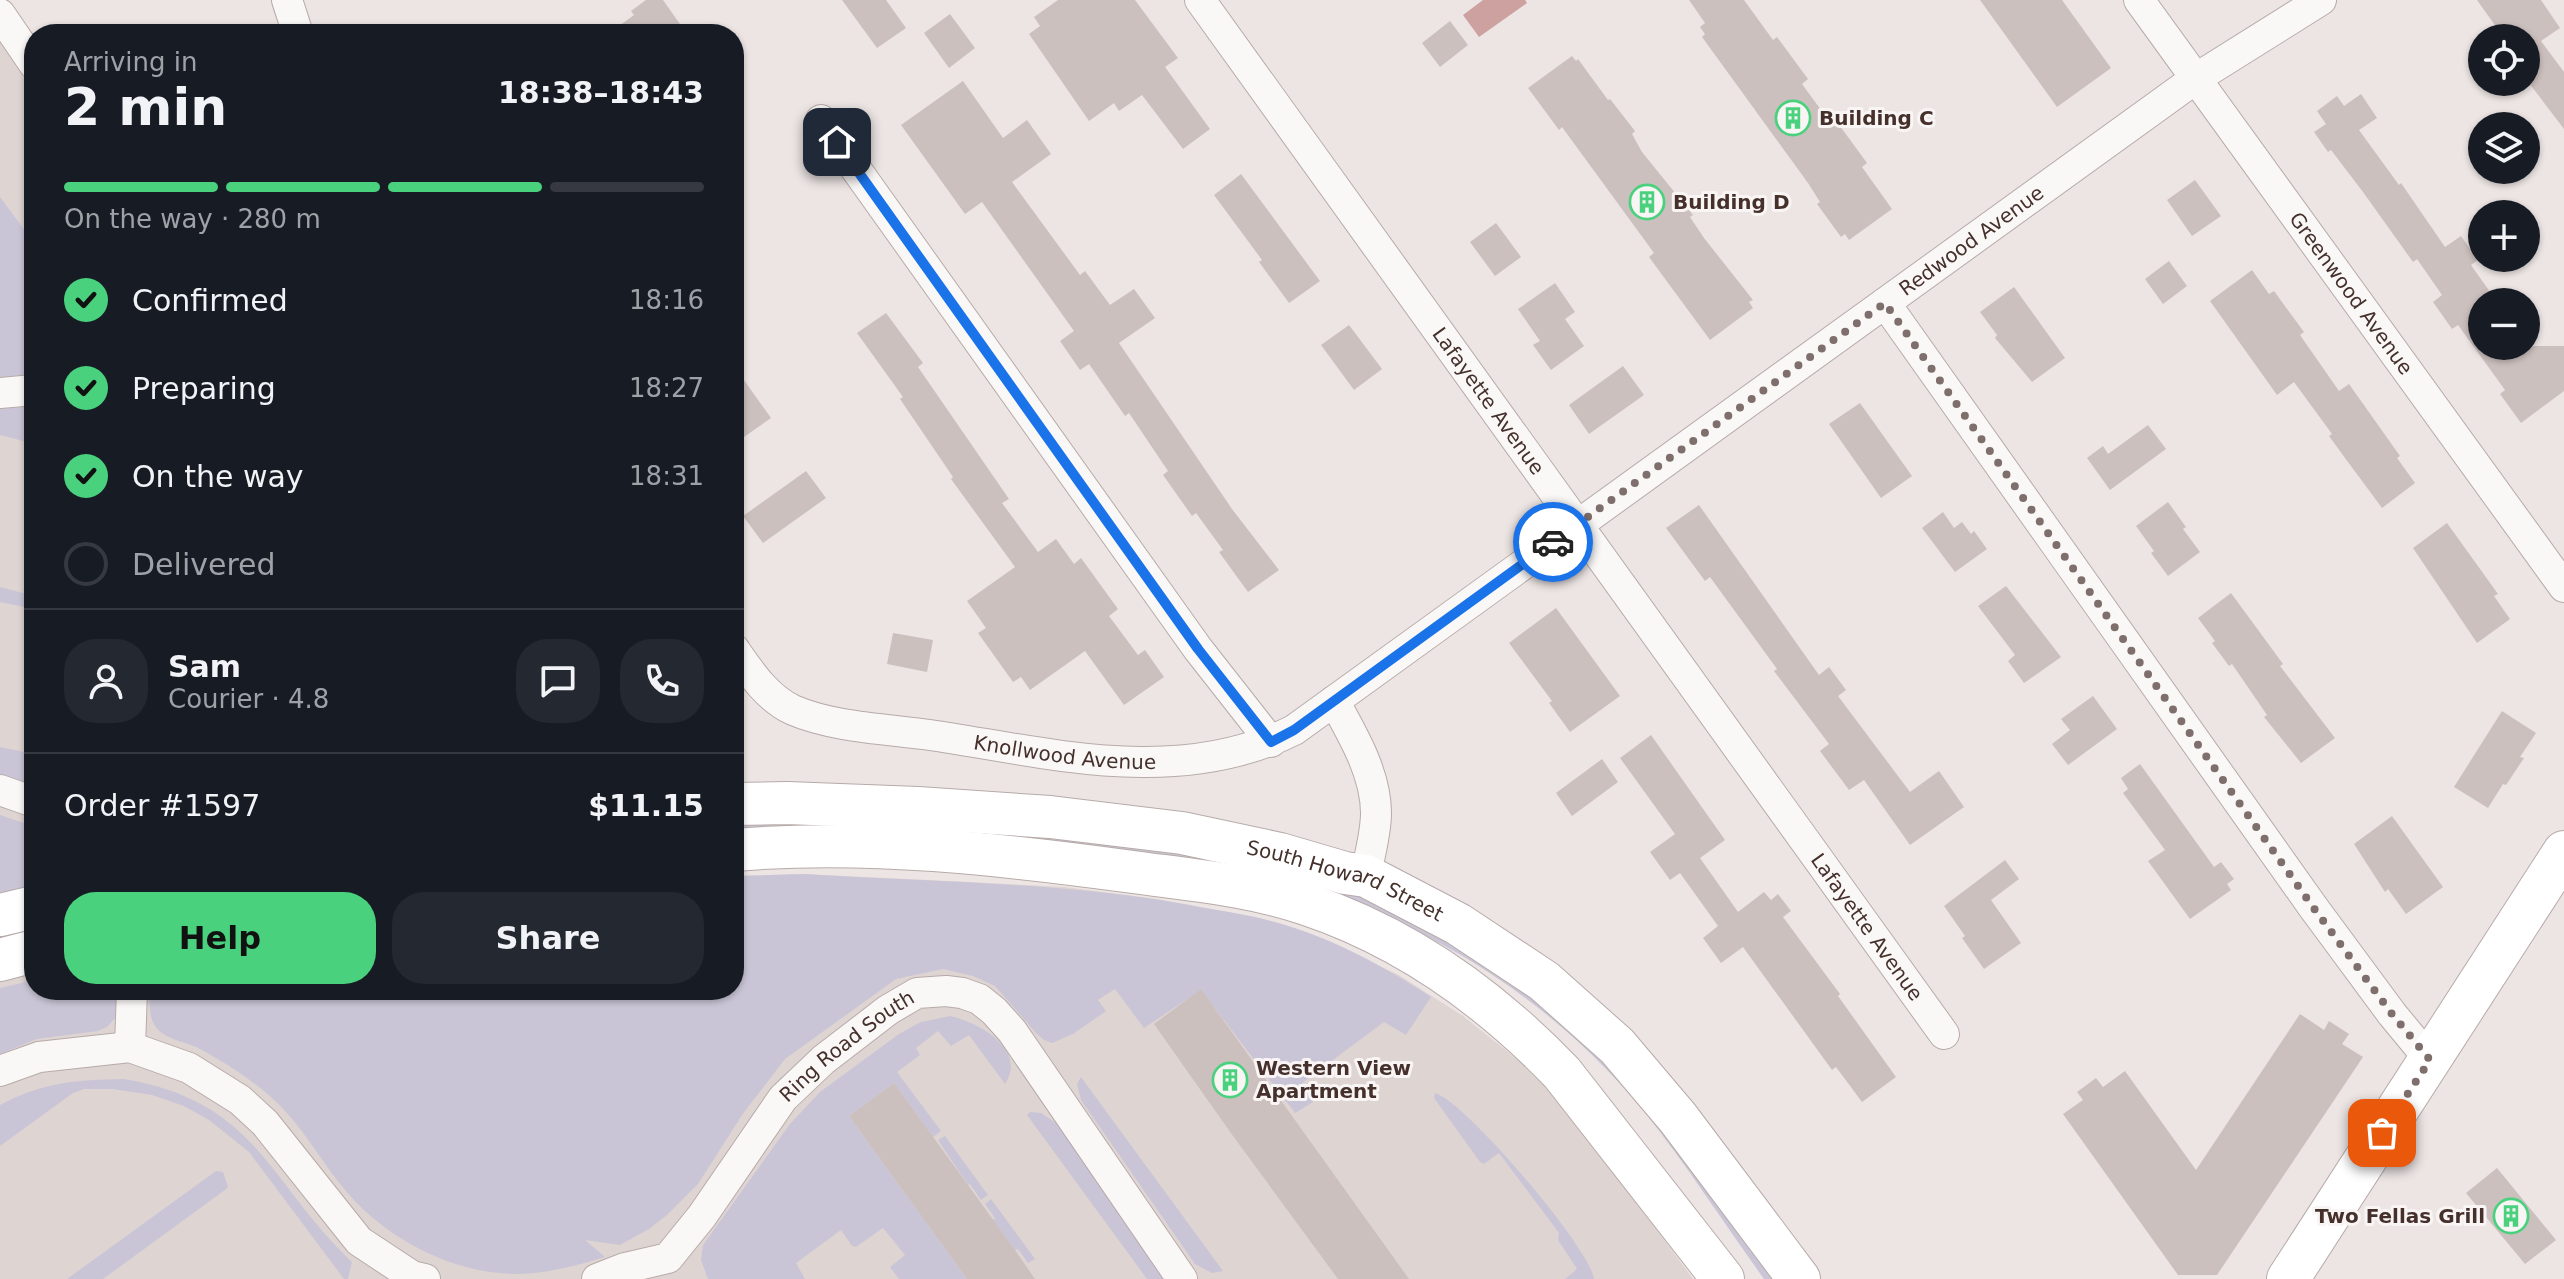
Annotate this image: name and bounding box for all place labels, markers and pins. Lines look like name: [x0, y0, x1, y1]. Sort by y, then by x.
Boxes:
building icon: Building C: [1774, 99, 1812, 137]
place label: Building C: [1819, 106, 1934, 130]
pin: [803, 108, 871, 176]
building icon: Building D: [1628, 183, 1666, 221]
place label: Building D: [1673, 190, 1789, 214]
place label: Western View Apartment: [1256, 1056, 1411, 1103]
building icon: Western View Apartment: [1211, 1061, 1249, 1099]
pin: [2348, 1099, 2416, 1167]
building icon: Two Fellas Grill: [2492, 1197, 2530, 1235]
place label: Two Fellas Grill: [2315, 1204, 2485, 1228]

